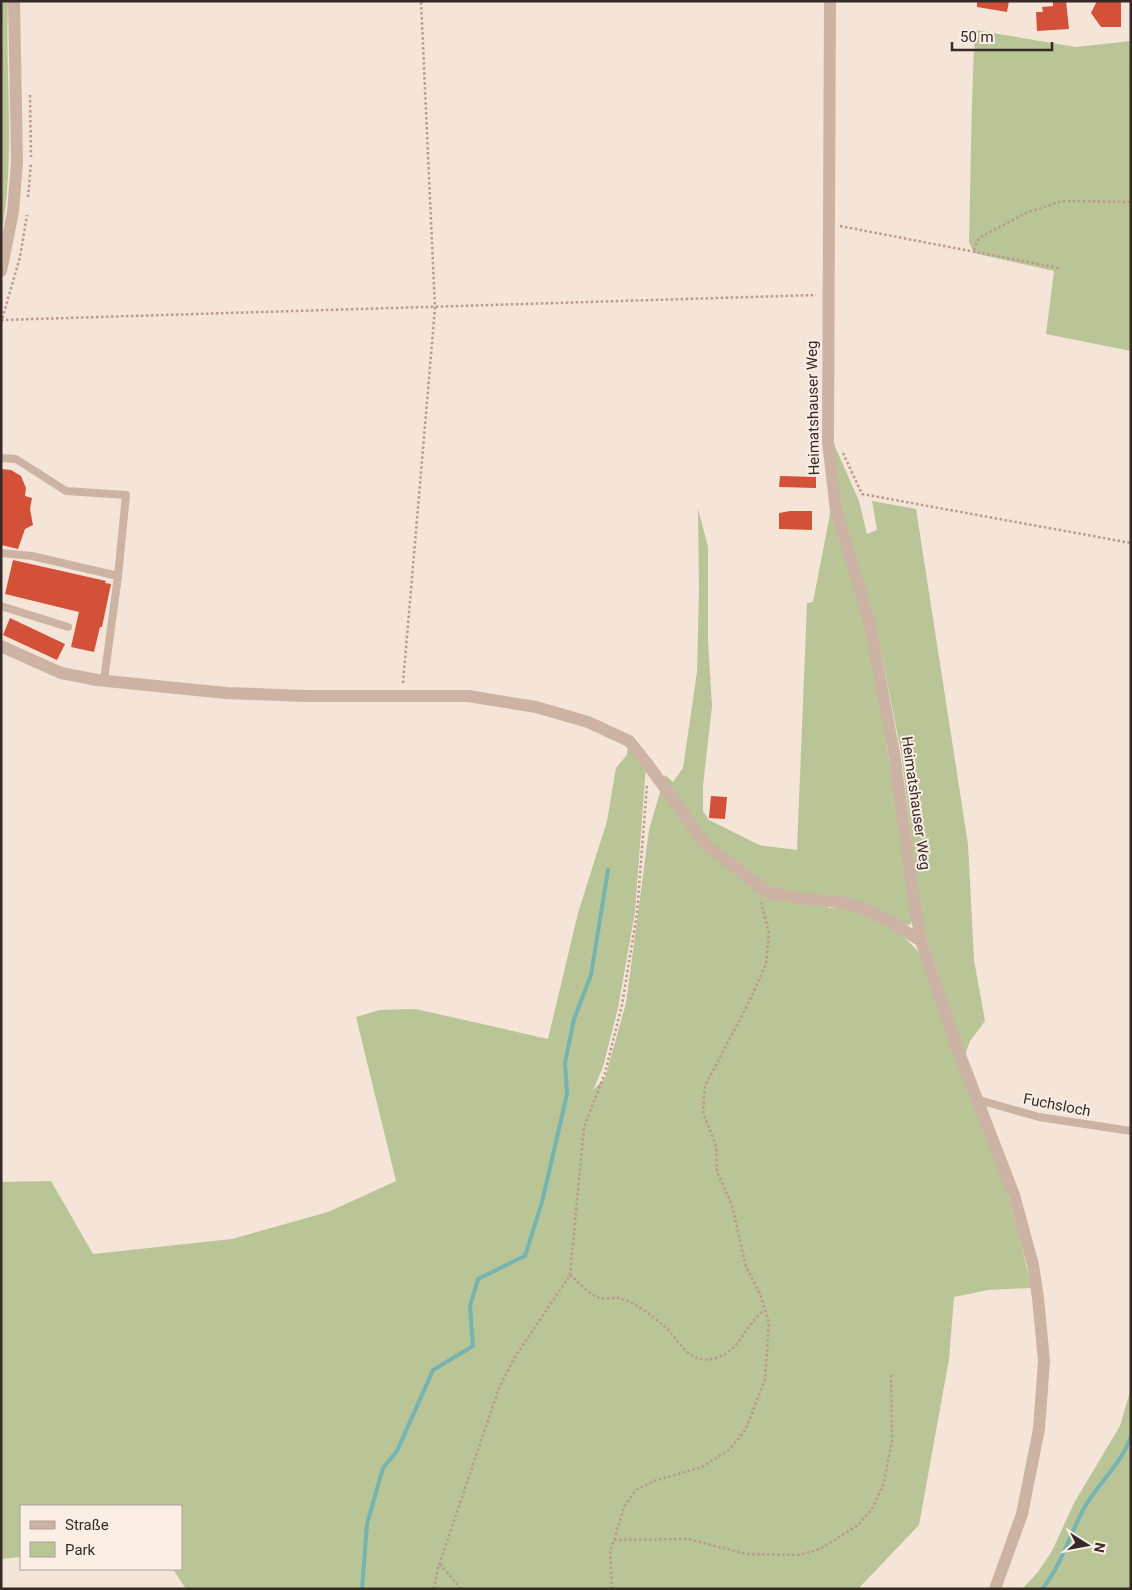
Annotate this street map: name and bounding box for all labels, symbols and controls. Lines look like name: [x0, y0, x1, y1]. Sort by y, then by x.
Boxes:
scale bar: [952, 20, 1052, 52]
text: 50 m: [960, 28, 994, 46]
street label: Heimatshauser Weg: [803, 340, 823, 476]
street label: Heimatshauser Weg: [898, 735, 934, 871]
street label: Fuchsloch: [1022, 1090, 1092, 1120]
legend: [20, 1505, 182, 1570]
text: Straße: [65, 1516, 109, 1534]
north arrow: [1062, 1520, 1112, 1570]
text: Park: [65, 1541, 96, 1559]
text: N: [1091, 1541, 1109, 1554]

